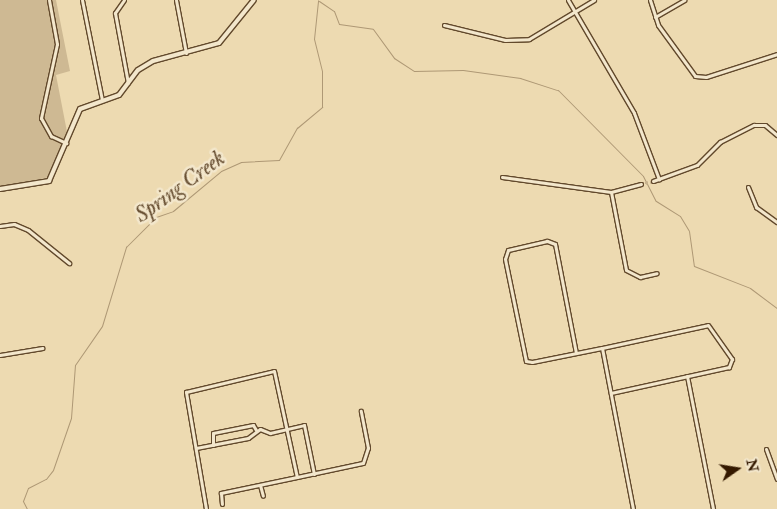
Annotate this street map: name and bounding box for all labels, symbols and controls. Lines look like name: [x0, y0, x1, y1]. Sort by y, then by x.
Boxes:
water label: Spring Creek: [130, 145, 230, 229]
north arrow: [712, 444, 762, 494]
text: N: [742, 457, 762, 474]

